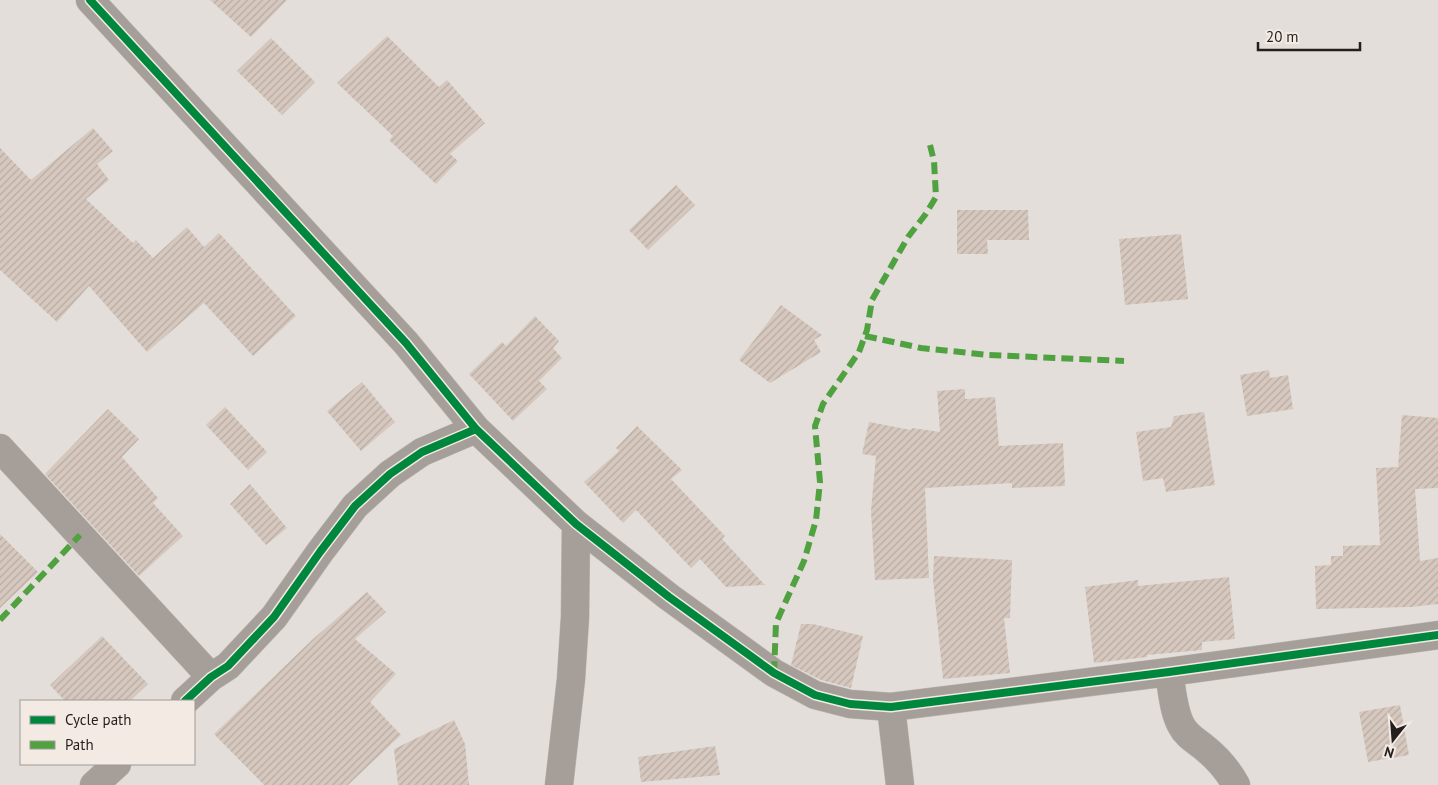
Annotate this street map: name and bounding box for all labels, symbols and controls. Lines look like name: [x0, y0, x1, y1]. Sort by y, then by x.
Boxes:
scale bar: [1258, 20, 1360, 52]
text: 20 m: [1266, 27, 1299, 46]
legend: [20, 700, 195, 765]
text: Cycle path: [65, 710, 131, 729]
north arrow: [1368, 715, 1418, 765]
text: Path: [65, 735, 94, 754]
text: N: [1382, 742, 1396, 762]

